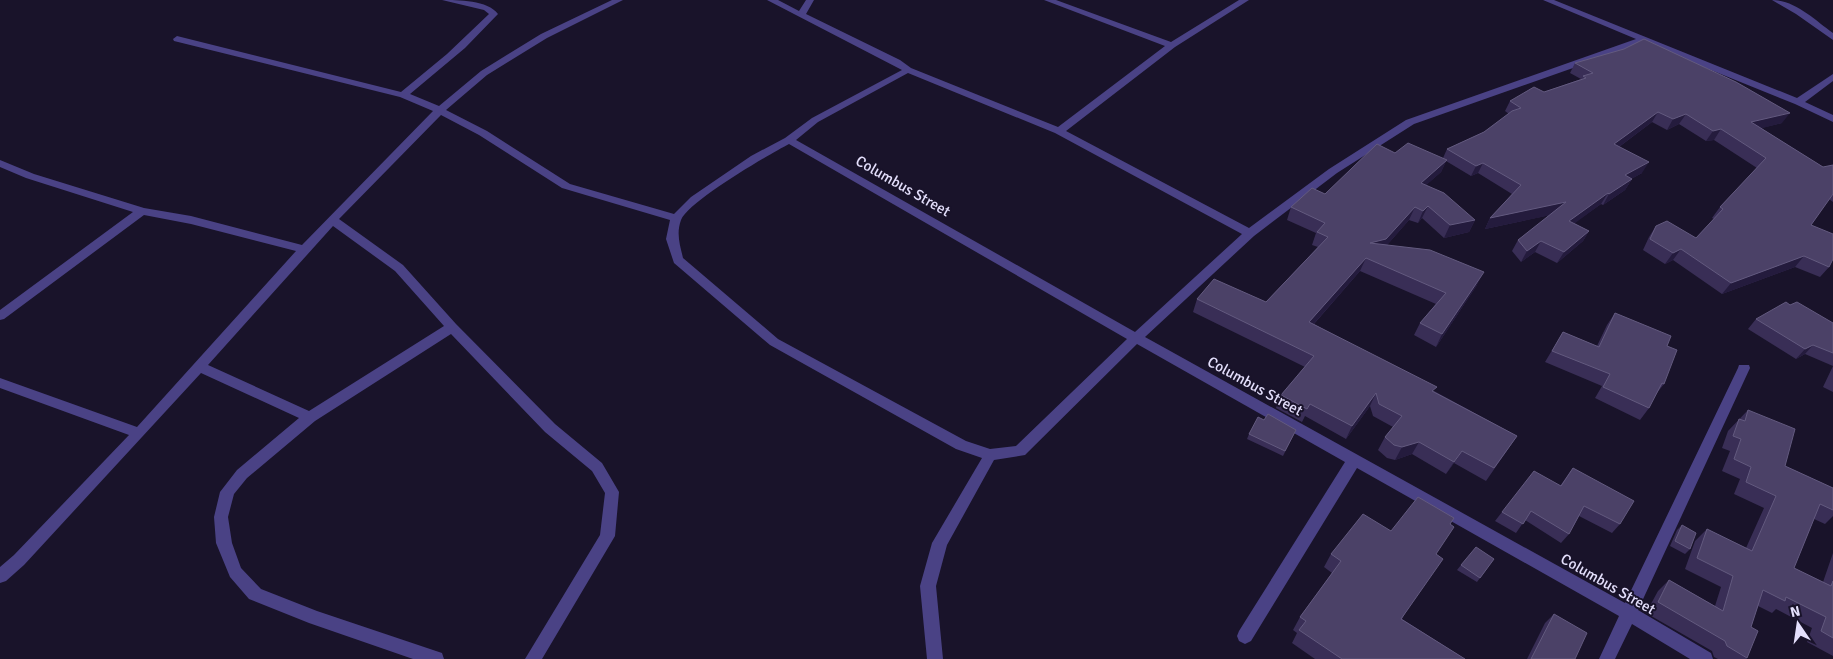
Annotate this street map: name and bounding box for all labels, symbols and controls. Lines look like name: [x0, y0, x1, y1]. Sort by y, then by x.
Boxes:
street label: Columbus Street: [853, 152, 953, 220]
street label: Columbus Street: [1204, 352, 1306, 420]
street label: Columbus Street: [1558, 550, 1658, 618]
north arrow: [1773, 599, 1823, 649]
text: N: [1789, 602, 1802, 621]

